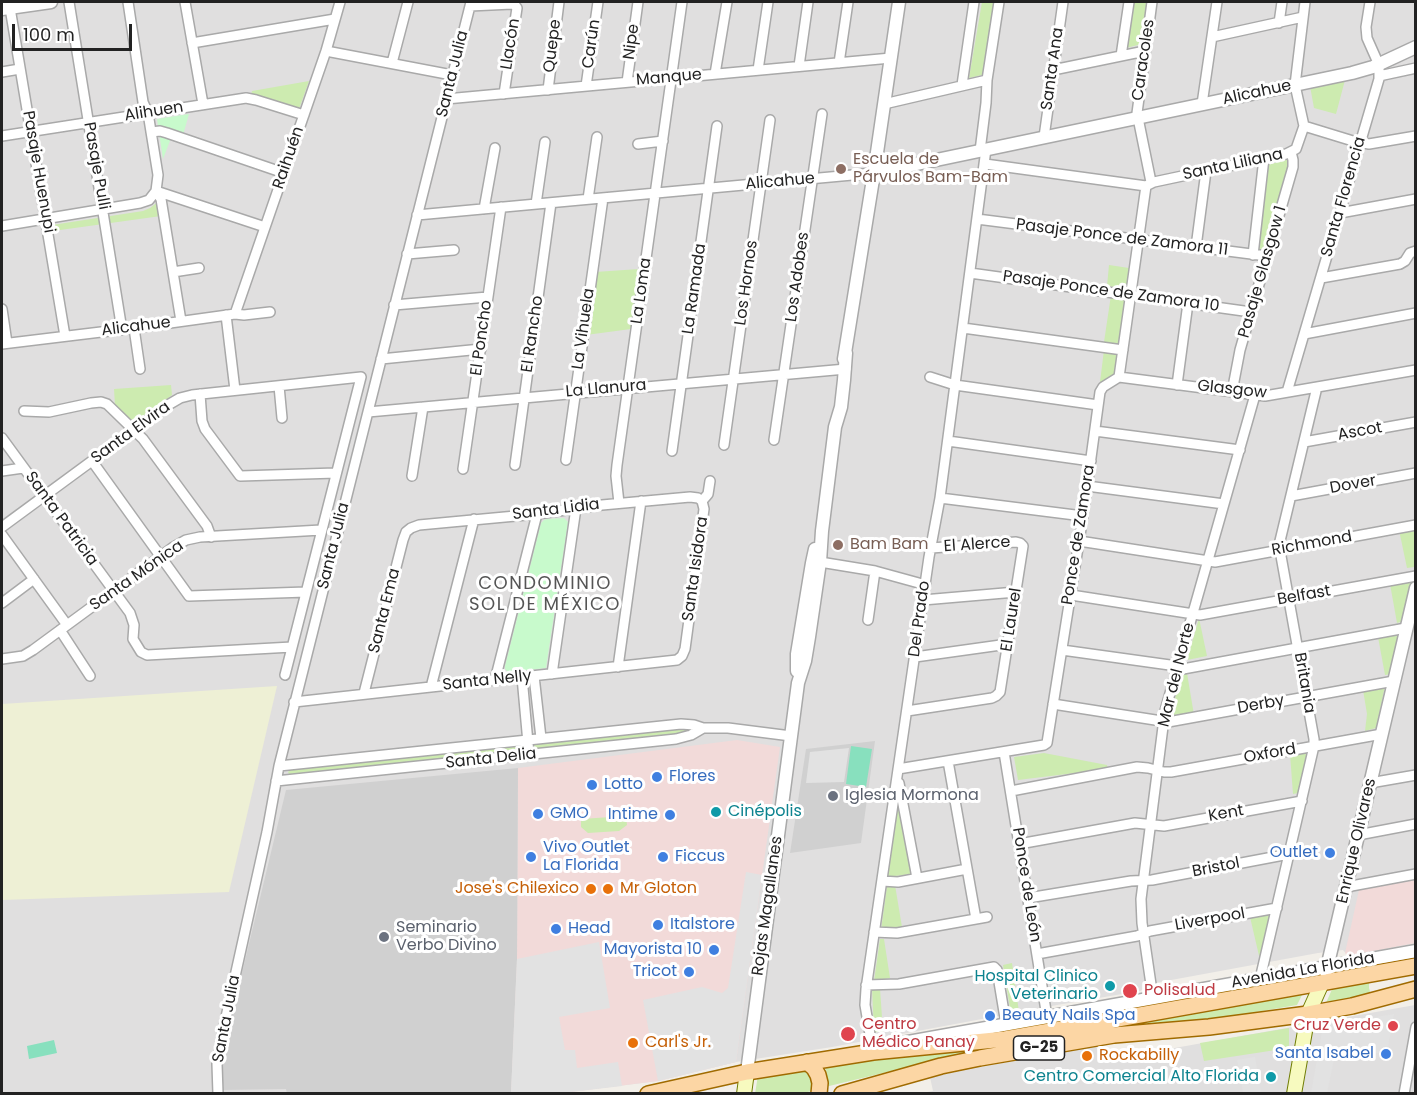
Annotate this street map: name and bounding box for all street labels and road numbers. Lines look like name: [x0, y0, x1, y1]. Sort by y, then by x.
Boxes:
street label: Llacón: [497, 17, 525, 71]
street label: Quepe: [540, 18, 566, 74]
street label: Carún: [579, 18, 605, 70]
street label: Caracoles: [1129, 18, 1159, 102]
street label: Nipe: [620, 23, 644, 61]
street label: Santa Ana: [1038, 26, 1068, 112]
street label: Santa Julia: [433, 29, 473, 119]
street label: Manque: [635, 66, 703, 90]
street label: Alicahue: [1221, 76, 1293, 110]
street label: Alihuen: [123, 98, 185, 126]
street label: Pasaje Huenupi: [18, 109, 58, 235]
street label: Pasaje Pulli: [79, 121, 113, 211]
street label: Raihuén: [269, 124, 309, 192]
street label: Santa Florencia: [1318, 135, 1370, 259]
street label: Santa Liliana: [1181, 145, 1285, 185]
street label: Alicahue: [745, 169, 815, 195]
street label: Pasaje Glasgow 1: [1235, 204, 1291, 340]
street label: Pasaje Ponce de Zamora 11: [1015, 215, 1229, 261]
street label: Los Adobes: [782, 231, 814, 323]
street label: Los Hornos: [732, 239, 762, 327]
street label: La Ramada: [679, 242, 711, 336]
street label: La Loma: [628, 257, 656, 325]
street label: Pasaje Ponce de Zamora 10: [1001, 267, 1221, 317]
street label: La Vihuela: [569, 287, 599, 371]
street label: El Rancho: [518, 294, 548, 374]
street label: El Poncho: [467, 299, 497, 377]
street label: Alicahue: [100, 313, 172, 341]
street label: La Llanura: [565, 376, 647, 402]
street label: Glasgow: [1196, 377, 1268, 403]
street label: Santa Elvira: [88, 398, 174, 468]
street label: Ascot: [1336, 419, 1384, 445]
street label: Ponce de Zamora: [1058, 464, 1100, 606]
street label: Santa Patricia: [20, 468, 102, 570]
street label: Dover: [1328, 472, 1378, 498]
street label: Santa Lidia: [511, 495, 601, 525]
street label: Santa Julia: [314, 501, 354, 591]
street label: Santa Isidora: [679, 515, 713, 623]
street label: Richmond: [1270, 527, 1354, 561]
street label: El Alerce: [943, 533, 1011, 557]
street label: Santa Mónica: [86, 537, 188, 615]
street label: Santa Ema: [365, 567, 405, 655]
street label: Del Prado: [905, 580, 935, 658]
street label: Belfast: [1276, 582, 1332, 610]
street label: El Laurel: [997, 587, 1027, 653]
street label: Mar del Norte: [1155, 621, 1199, 729]
street label: Britania: [1289, 651, 1319, 715]
street label: Santa Nelly: [442, 667, 532, 695]
street label: Derby: [1236, 691, 1286, 719]
street label: Oxford: [1242, 740, 1298, 768]
street label: Santa Delia: [445, 745, 537, 773]
street label: Enrique Olivares: [1333, 776, 1381, 906]
street label: Kent: [1207, 801, 1245, 827]
street label: Ponce de León: [1007, 826, 1045, 944]
street label: Rojas Magallanes: [749, 835, 787, 977]
street label: Bristol: [1191, 854, 1241, 882]
street label: Liverpool: [1173, 904, 1247, 936]
street label: Avenida La Florida: [1230, 949, 1376, 993]
street label: Santa Julia: [209, 974, 245, 1064]
road number: G-25: [1014, 1036, 1064, 1060]

